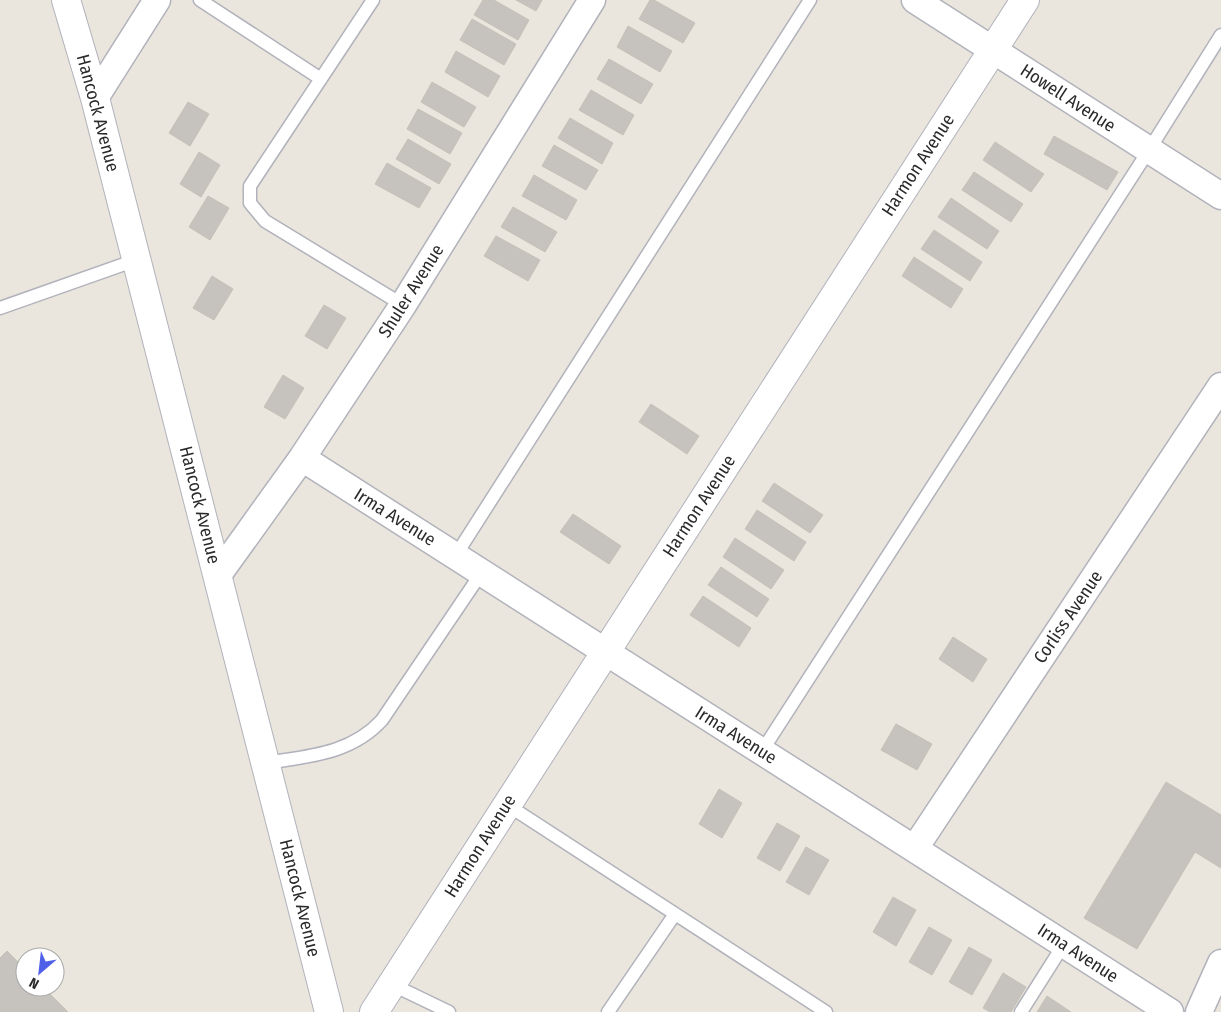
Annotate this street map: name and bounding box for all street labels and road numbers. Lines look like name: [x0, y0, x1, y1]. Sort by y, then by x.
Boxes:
street label: Hancock Avenue: [72, 52, 124, 174]
street label: Howell Avenue: [1016, 59, 1120, 137]
street label: Harmon Avenue: [877, 110, 959, 220]
street label: Shuler Avenue: [374, 240, 448, 342]
street label: Hancock Avenue: [175, 444, 225, 566]
street label: Harmon Avenue: [658, 451, 740, 561]
street label: Irma Avenue: [350, 483, 440, 551]
street label: Corliss Avenue: [1029, 566, 1107, 668]
street label: Irma Avenue: [691, 701, 781, 769]
street label: Harmon Avenue: [440, 790, 520, 901]
street label: Hancock Avenue: [275, 837, 325, 959]
street label: Irma Avenue: [1033, 919, 1123, 987]

